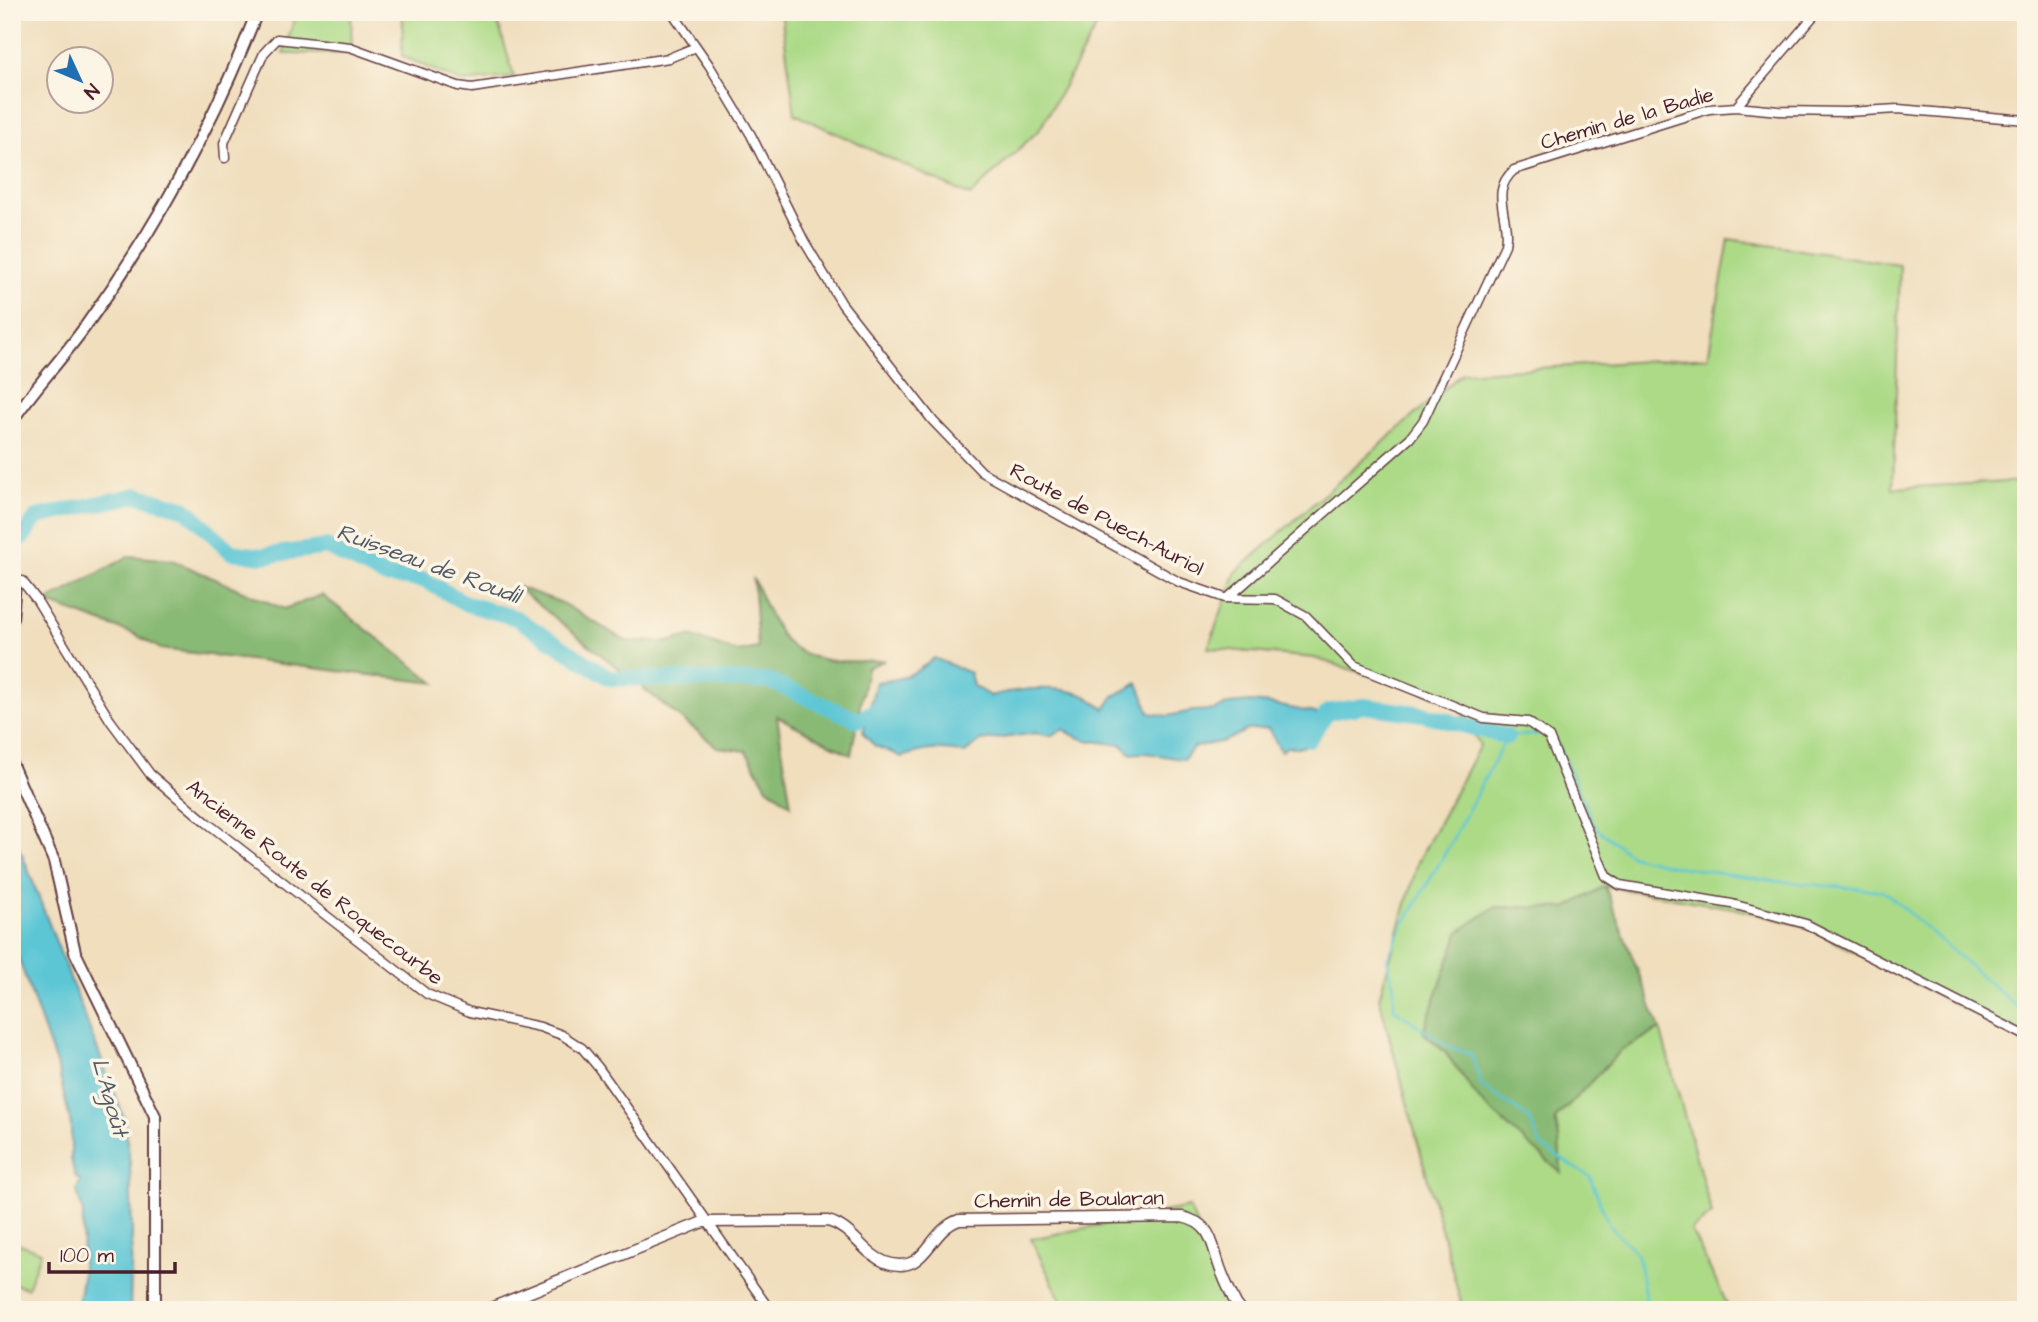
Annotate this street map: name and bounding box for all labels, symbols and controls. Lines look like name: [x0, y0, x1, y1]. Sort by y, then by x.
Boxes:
north arrow: [46, 46, 116, 116]
text: N: [77, 77, 105, 104]
street label: Chemin de la Badie: [1537, 80, 1717, 157]
street label: Route de Puech-Auriol: [1005, 456, 1209, 583]
water label: Ruisseau de Roudil: [332, 516, 528, 613]
street label: Ancienne Route de Roquecourbe: [180, 773, 449, 992]
water label: L'Agoût: [83, 1054, 137, 1143]
street label: Chemin de Boularan: [974, 1183, 1164, 1216]
scale bar: [49, 1231, 175, 1275]
text: 100 m: [60, 1241, 115, 1270]

